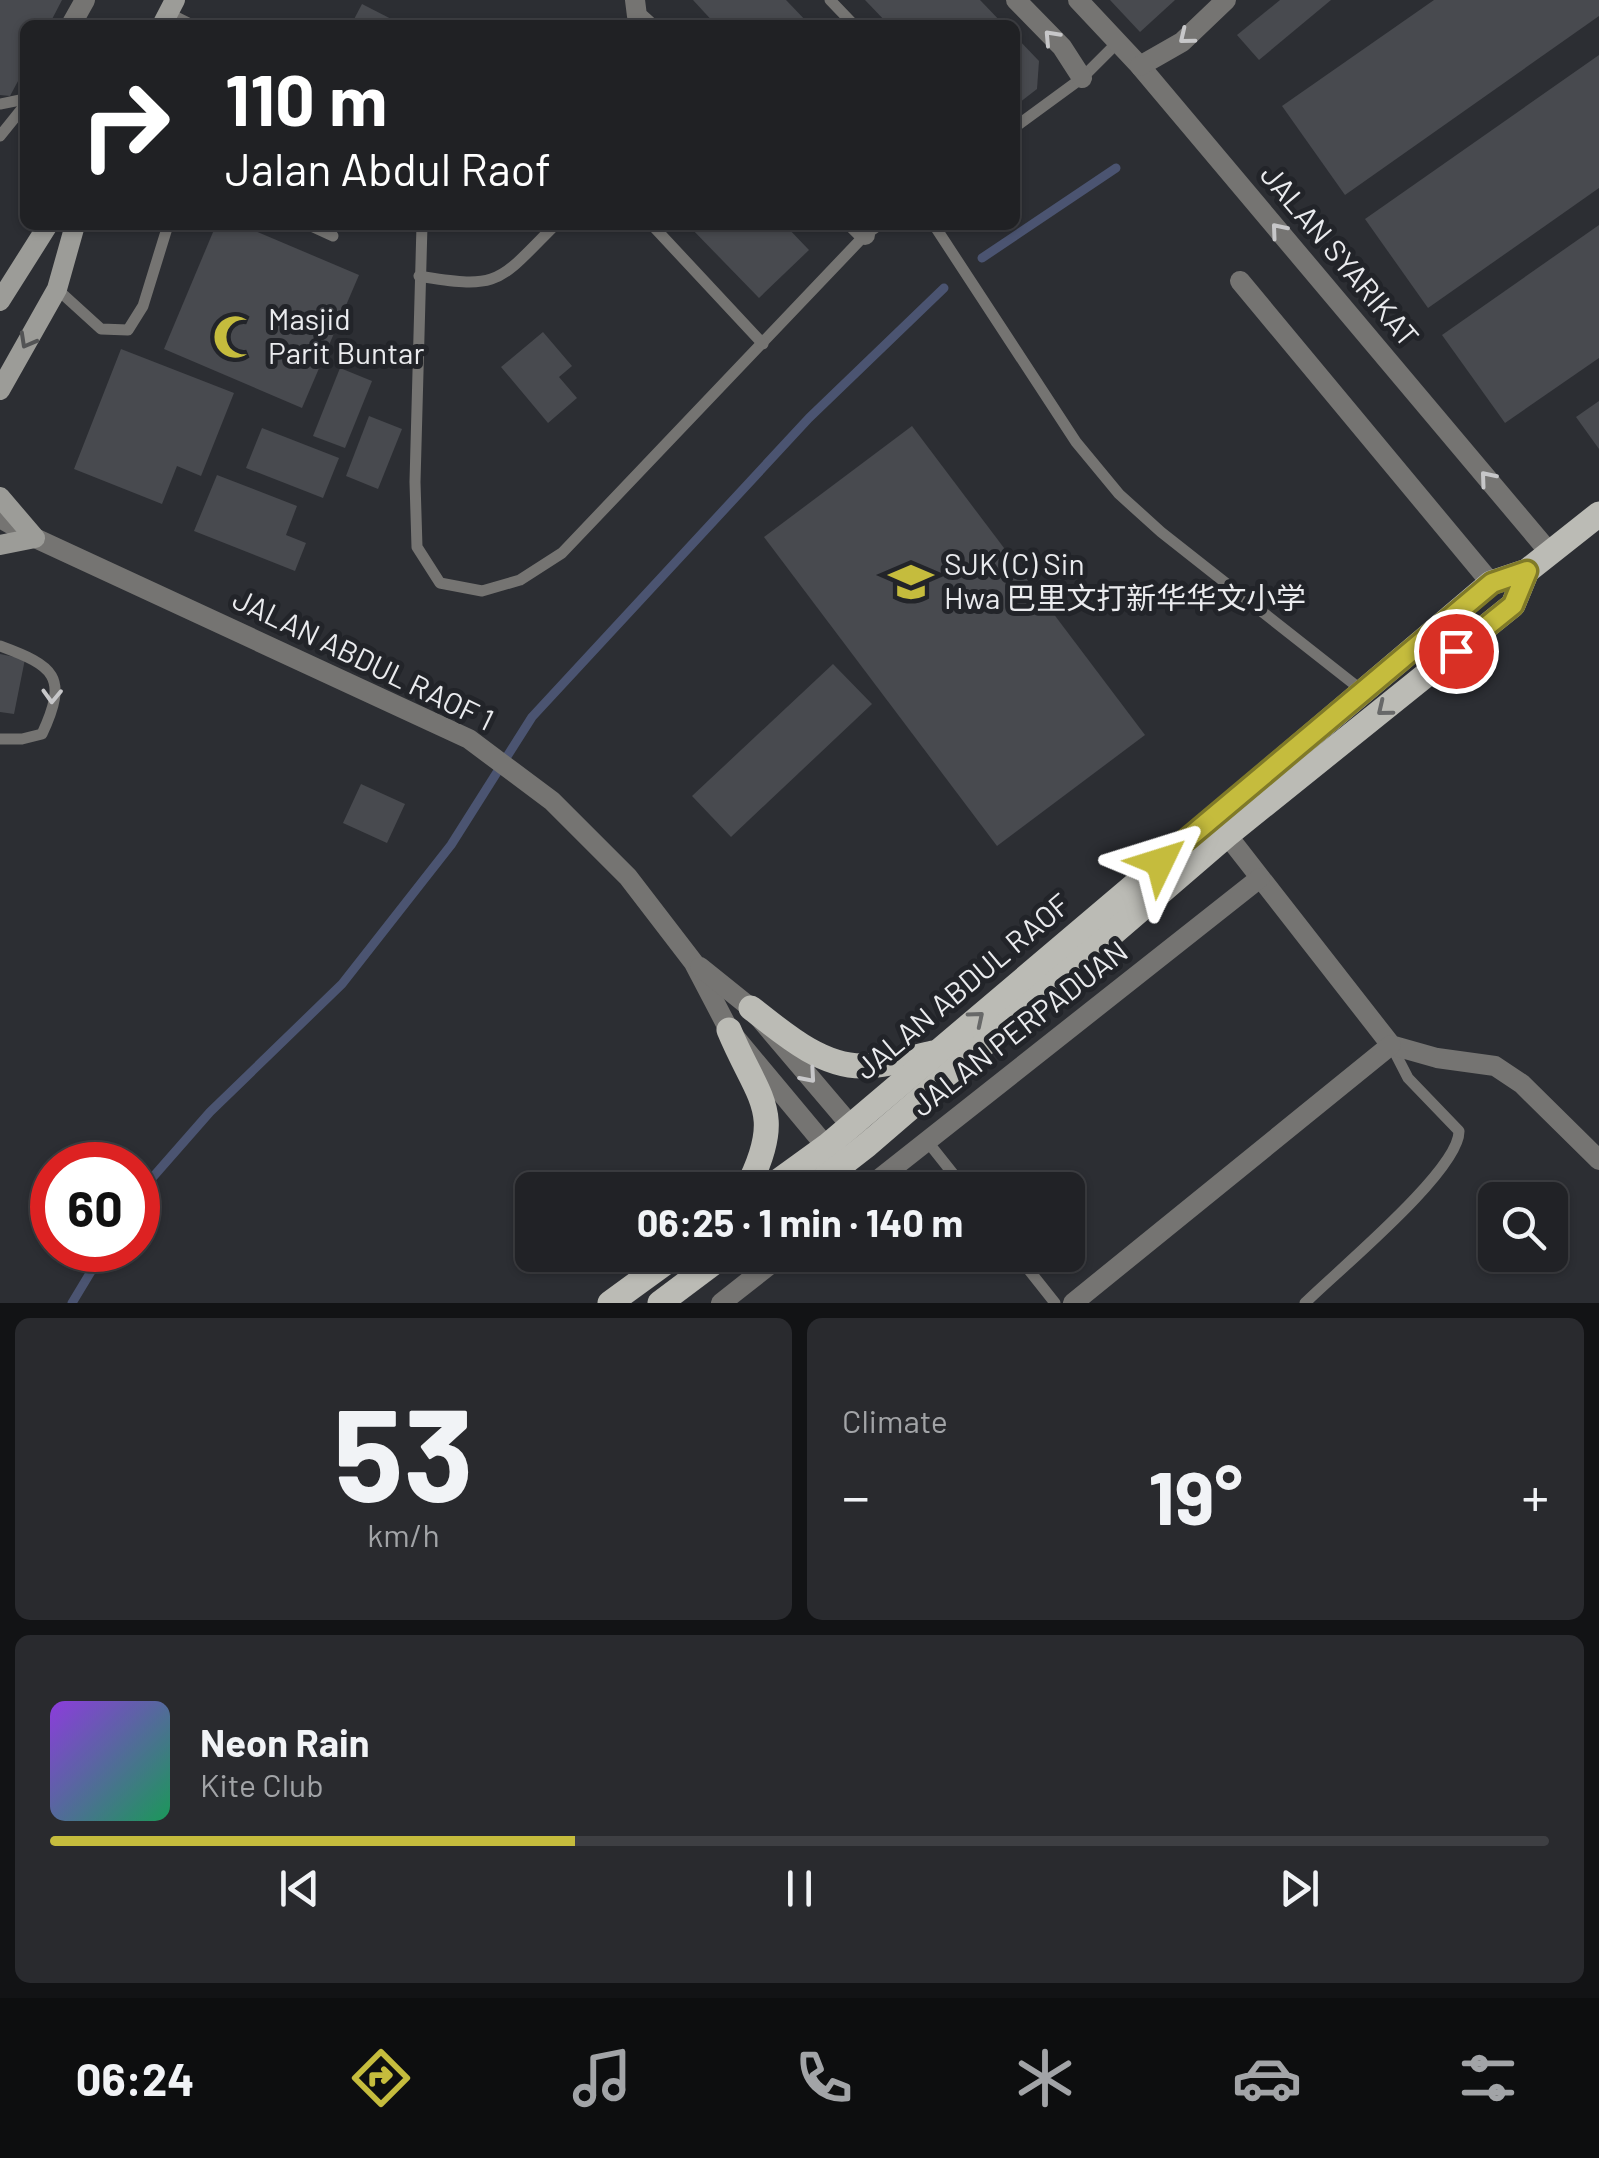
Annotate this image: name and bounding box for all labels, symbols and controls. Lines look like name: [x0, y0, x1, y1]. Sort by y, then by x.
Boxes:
one-way arrow: [1179, 25, 1197, 43]
one-way arrow: [1045, 30, 1063, 49]
text: 110 m: [225, 56, 387, 140]
icon: right: [60, 60, 190, 190]
text: Jalan Abdul Raof: [225, 141, 551, 195]
street label: JALAN SYARIKAT: [1254, 156, 1427, 353]
one-way arrow: [1272, 223, 1290, 241]
place label: Masjid Parit Buntar: [268, 300, 424, 370]
mosque icon: Masjid Parit Buntar: [211, 313, 259, 361]
one-way arrow: [20, 330, 40, 348]
one-way arrow: [1481, 472, 1499, 490]
place label: SJK (C) Sin Hwa 巴里文打新华华文小学: [944, 545, 1306, 615]
school or university icon: SJK (C) Sin Hwa 巴里文打新华华文小学: [887, 558, 935, 606]
street label: JALAN ABDUL RAOF 1: [228, 579, 500, 737]
pin: [1414, 609, 1499, 694]
icon: arrive: [1429, 624, 1484, 679]
one-way arrow: [42, 688, 63, 704]
one-way arrow: [1377, 697, 1395, 715]
position arrow: [1108, 810, 1212, 914]
street label: JALAN ABDUL RAOF: [847, 885, 1076, 1086]
street label: JALAN PERPADUAN: [904, 932, 1134, 1123]
one-way arrow: [966, 1012, 984, 1030]
one-way arrow: [798, 1064, 816, 1083]
speed limit sign: 60: [30, 1142, 160, 1272]
map controls: [1478, 1182, 1568, 1272]
button: search: [1478, 1182, 1568, 1272]
text: 06:25 · 1 min · 140 m: [637, 1199, 963, 1245]
text: 53: [333, 1372, 474, 1528]
text: Climate: [842, 1401, 948, 1439]
text: 19°: [1148, 1450, 1243, 1540]
text: −: [842, 1462, 870, 1528]
text: +: [1521, 1462, 1549, 1528]
text: km/h: [367, 1515, 440, 1553]
text: Neon Rain: [200, 1719, 369, 1765]
text: Kite Club: [200, 1765, 324, 1803]
icon: previous: [272, 1861, 327, 1916]
icon: pause: [772, 1861, 827, 1916]
icon: next: [1272, 1861, 1327, 1916]
icon: directions: [346, 2043, 416, 2113]
icon: music: [567, 2043, 637, 2113]
icon: phone: [789, 2043, 859, 2113]
icon: climate: [1010, 2043, 1080, 2113]
icon: car: [1232, 2043, 1302, 2113]
icon: filters: [1453, 2043, 1523, 2113]
text: 06:24: [76, 2051, 194, 2105]

